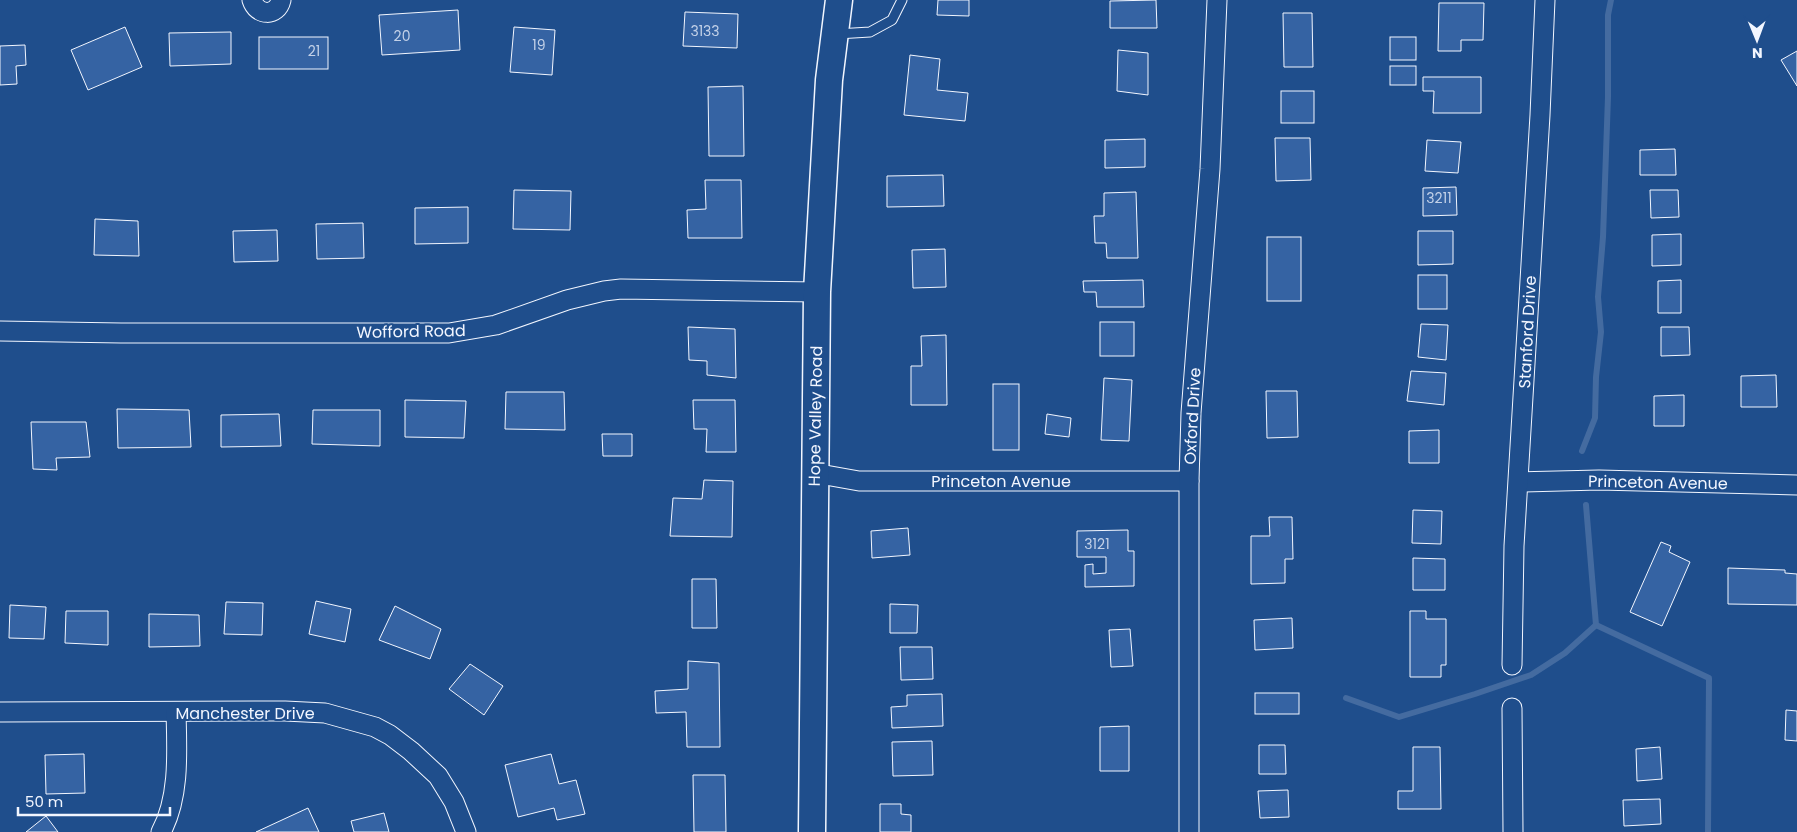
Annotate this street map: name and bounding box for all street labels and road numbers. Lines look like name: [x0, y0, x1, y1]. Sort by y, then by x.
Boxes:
street label: Stanford Drive: [1513, 275, 1542, 389]
street label: Wofford Road: [356, 319, 466, 344]
street label: Hope Valley Road: [803, 346, 828, 487]
street label: Oxford Drive: [1178, 367, 1207, 465]
street label: Princeton Avenue: [931, 470, 1071, 493]
street label: Princeton Avenue: [1588, 470, 1728, 495]
street label: Manchester Drive: [175, 702, 315, 725]

